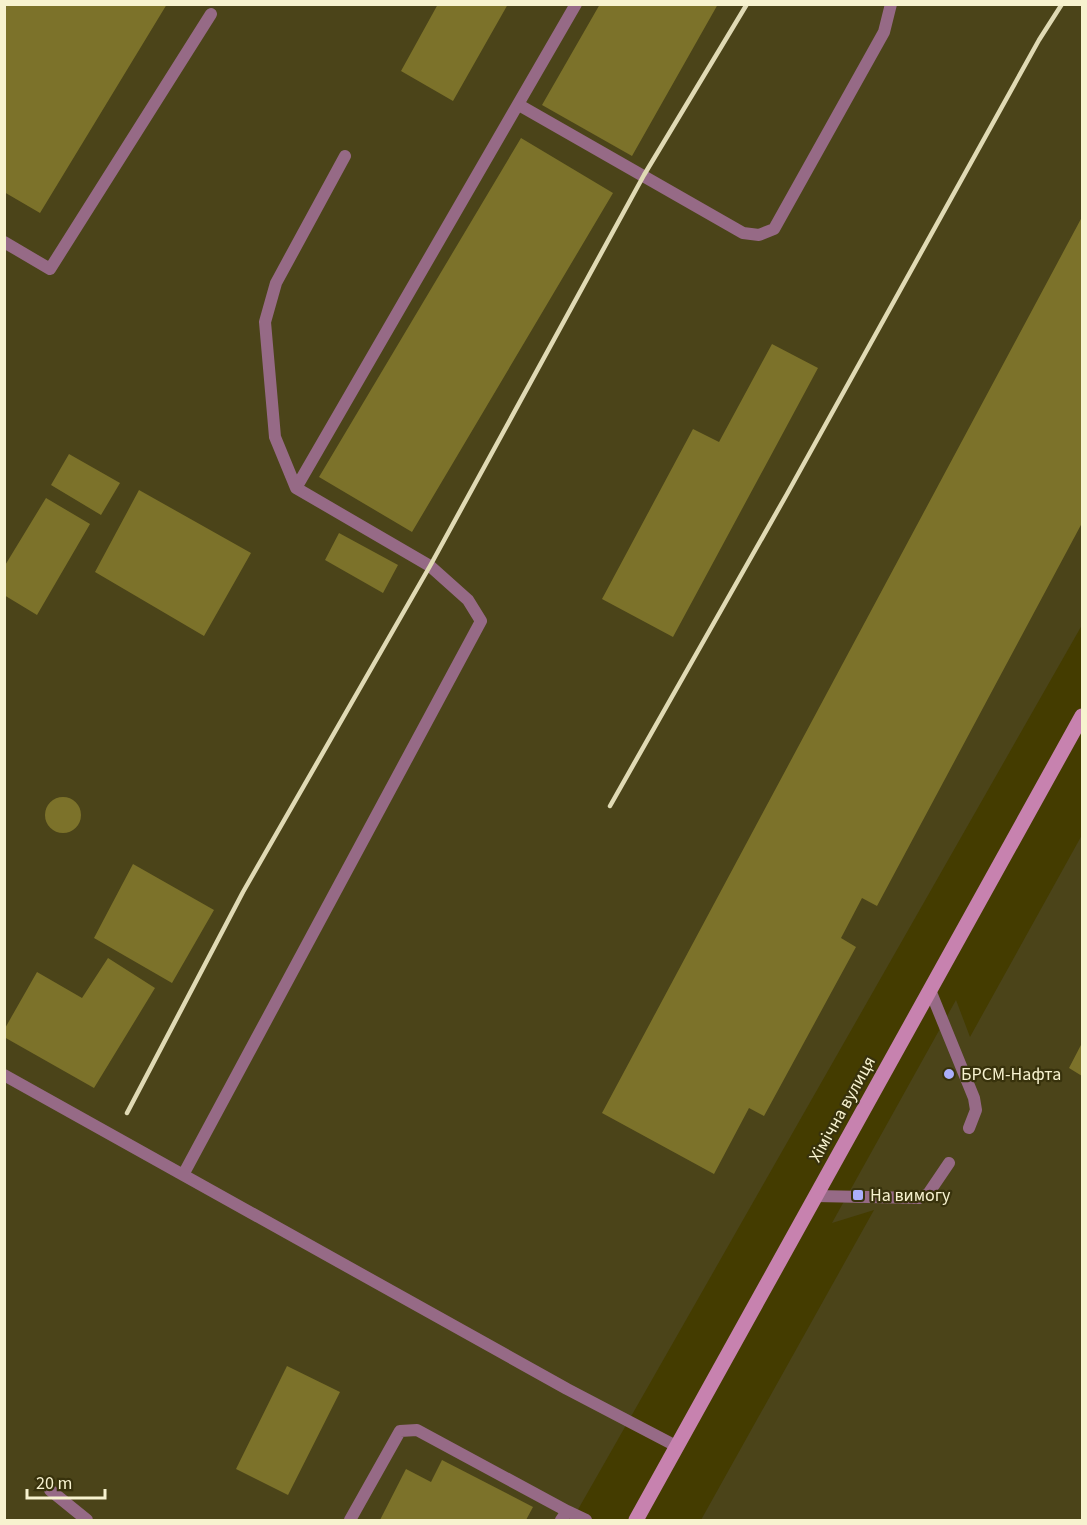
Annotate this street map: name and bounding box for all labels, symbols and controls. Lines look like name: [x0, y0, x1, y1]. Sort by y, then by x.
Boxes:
street label: Хімічна вулиця: [803, 1052, 882, 1167]
place label: БРСМ-Нафта: [961, 1062, 1061, 1087]
marker: БРСМ-Нафта: [942, 1067, 956, 1081]
place label: На вимогу: [870, 1183, 951, 1208]
marker: На вимогу: [851, 1188, 865, 1202]
scale bar: [27, 1462, 105, 1500]
text: 20 m: [36, 1471, 72, 1496]

